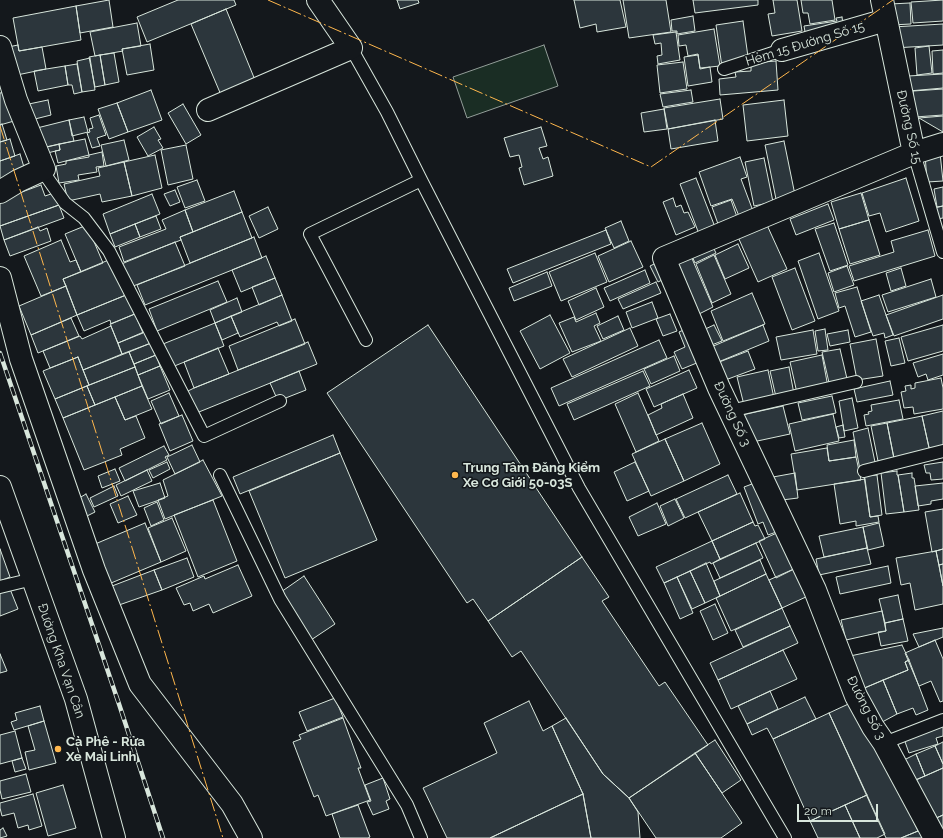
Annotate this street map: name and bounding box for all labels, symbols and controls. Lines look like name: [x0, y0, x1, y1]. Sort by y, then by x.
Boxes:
street label: Hẻm 15 Đường Số 15: [744, 18, 866, 70]
street label: Đường Số 15: [893, 89, 925, 165]
street label: Đường Số 3: [710, 379, 754, 449]
place label: Trung Tâm Đăng Kiểm Xe Cơ Giới 50-03S: [463, 460, 600, 491]
marker: Trung Tâm Đăng Kiểm Xe Cơ Giới 50-03S: [450, 470, 460, 480]
street label: Đường Kha Vạn Cân: [34, 602, 88, 720]
street label: Đường Số 3: [843, 673, 889, 743]
place label: Cà Phê - Rửa Xe Mai Linh: [66, 734, 145, 765]
marker: Cà Phê - Rửa Xe Mai Linh: [53, 744, 63, 754]
scale bar: [799, 796, 880, 822]
text: 20 m: [804, 804, 832, 818]

